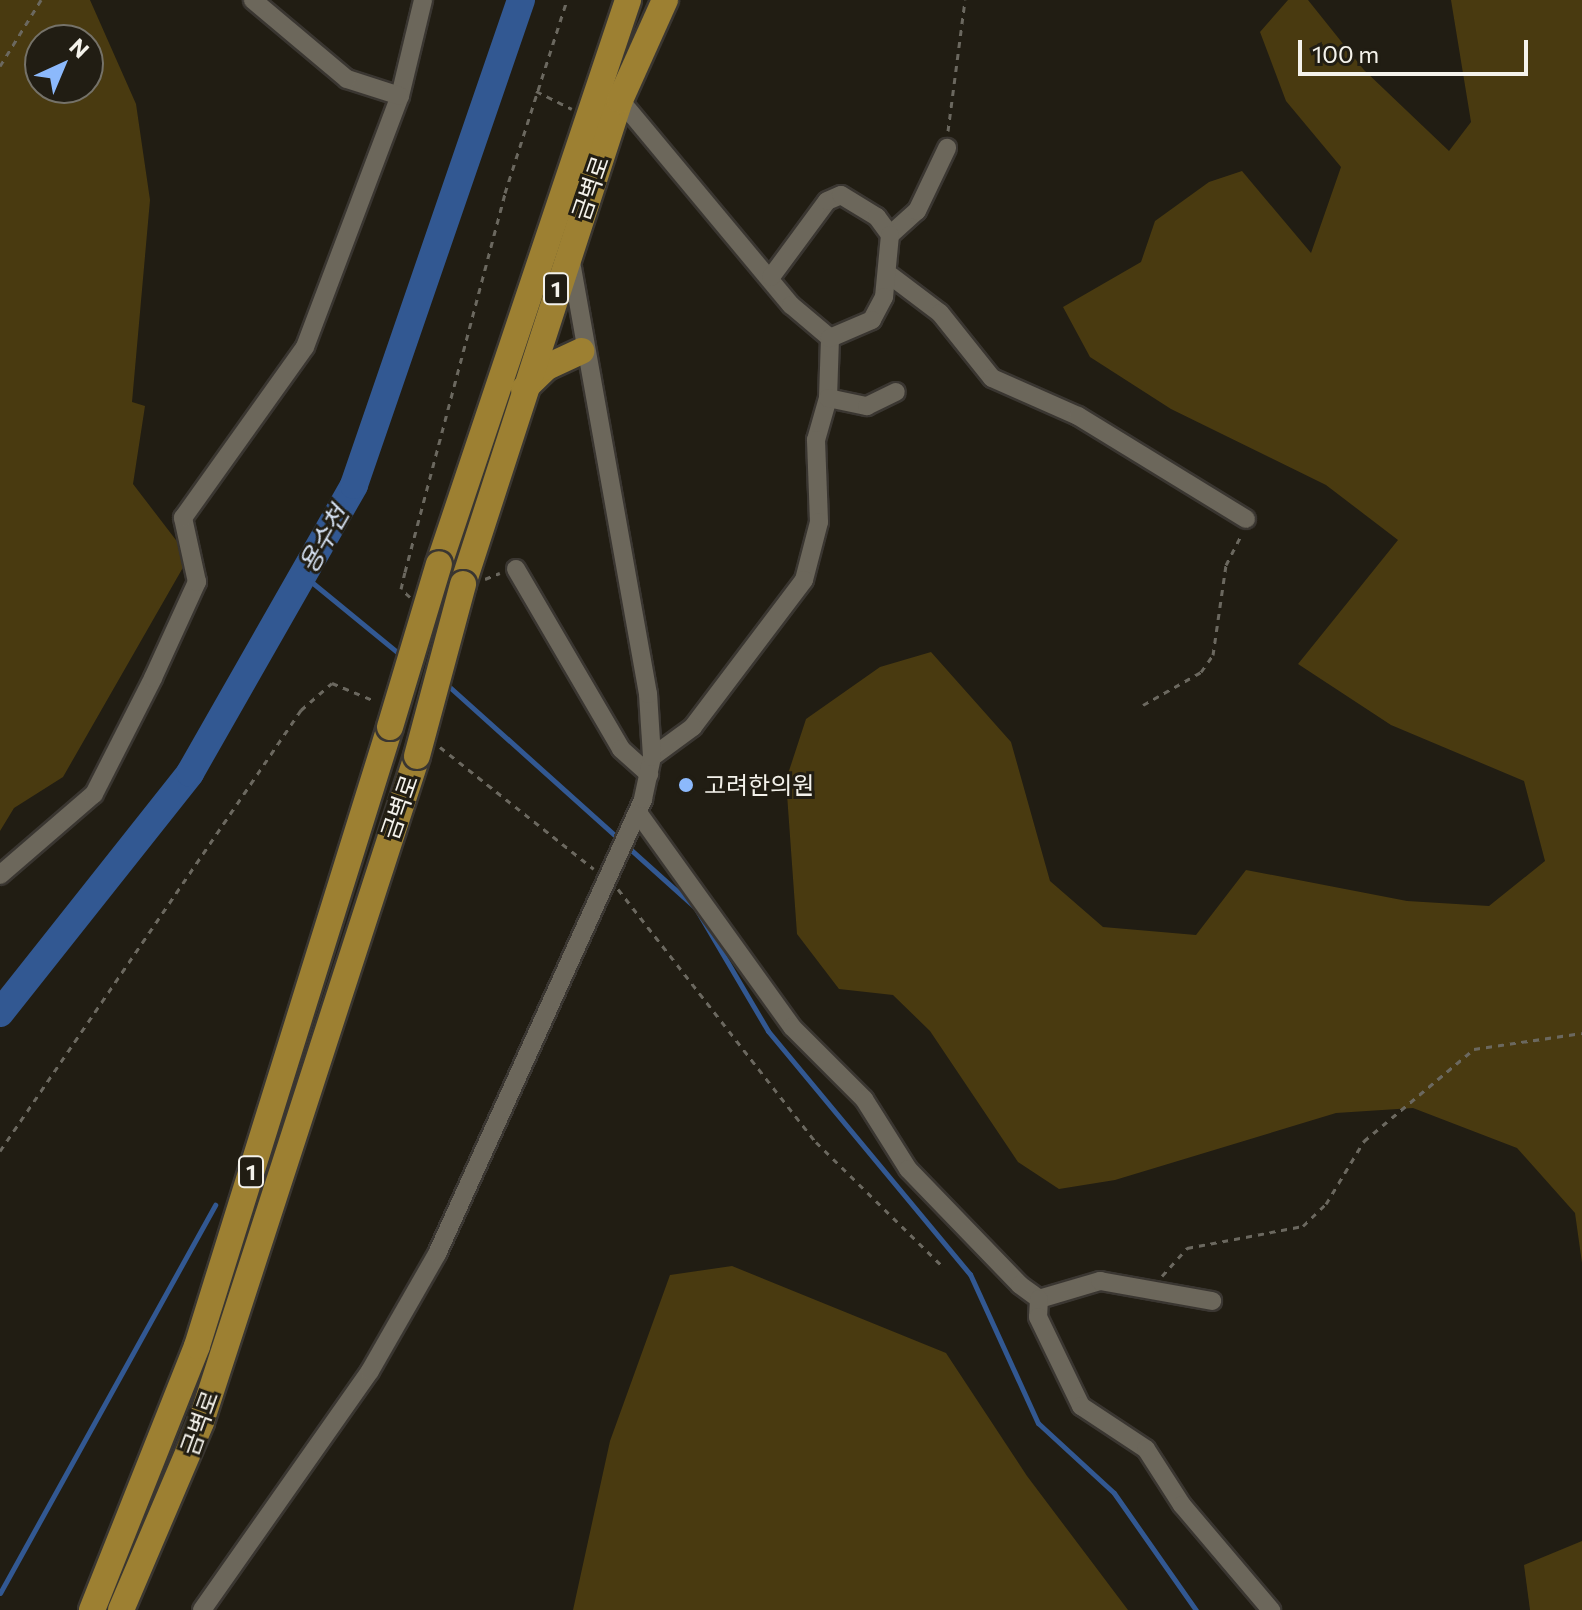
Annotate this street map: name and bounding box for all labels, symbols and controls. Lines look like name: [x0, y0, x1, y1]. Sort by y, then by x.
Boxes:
north arrow: [24, 24, 104, 104]
scale bar: [1302, 24, 1532, 74]
text: N: [64, 32, 95, 63]
text: 100 m: [1312, 39, 1379, 68]
street label: 금벽로: [566, 152, 614, 224]
road number: 1: [542, 271, 570, 307]
water label: 용수천: [292, 500, 354, 578]
street label: 금벽로: [375, 771, 423, 843]
place label: 고려한의원: [704, 771, 814, 799]
marker: 고려한의원: [675, 774, 697, 796]
road number: 1: [237, 1154, 265, 1190]
street label: 금벽로: [174, 1387, 224, 1459]

